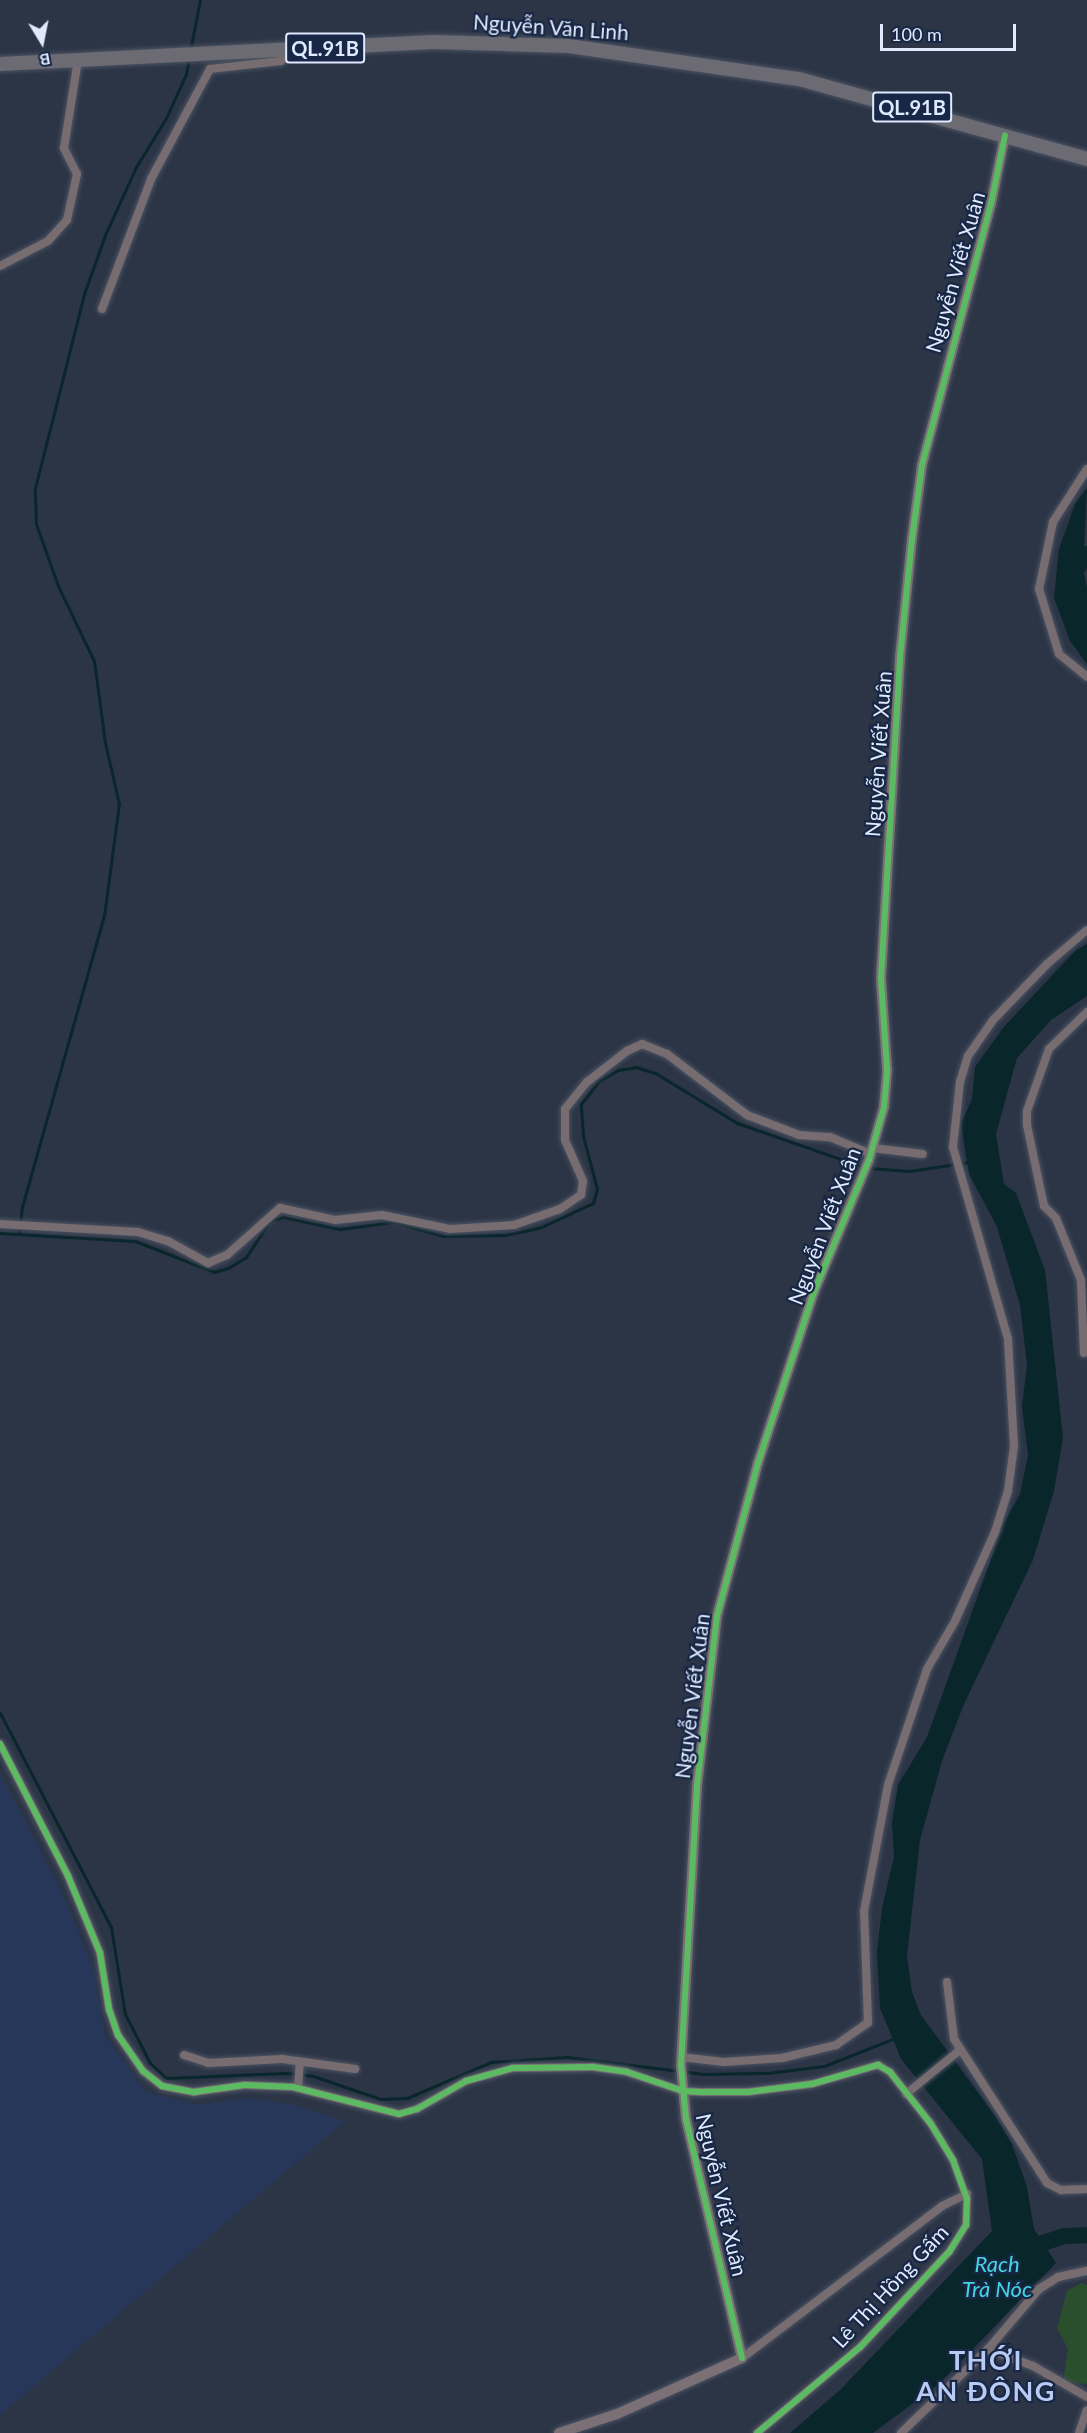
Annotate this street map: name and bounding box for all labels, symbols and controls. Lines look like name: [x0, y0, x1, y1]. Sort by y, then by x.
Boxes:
street label: Nguyễn Văn Linh: [472, 9, 630, 45]
north arrow: [12, 12, 72, 72]
scale bar: [883, 12, 1020, 50]
text: 100 m: [891, 23, 942, 45]
road number: QL.91B: [284, 31, 366, 65]
text: B: [38, 50, 52, 70]
road number: QL.91B: [872, 90, 952, 124]
street label: Nguyễn Viết Xuân: [920, 188, 990, 356]
street label: Nguyễn Viết Xuân: [860, 670, 896, 838]
street label: Nguyễn Viết Xuân: [782, 1144, 866, 1308]
street label: Nguyễn Viết Xuân: [669, 1612, 715, 1780]
street label: Nguyễn Viết Xuân: [691, 2111, 753, 2279]
street label: Lê Thị Hồng Gấm: [826, 2219, 954, 2353]
water label: Rạch Trà Nóc: [962, 2250, 1032, 2302]
district label: THỚI AN ĐÔNG: [916, 2343, 1056, 2406]

